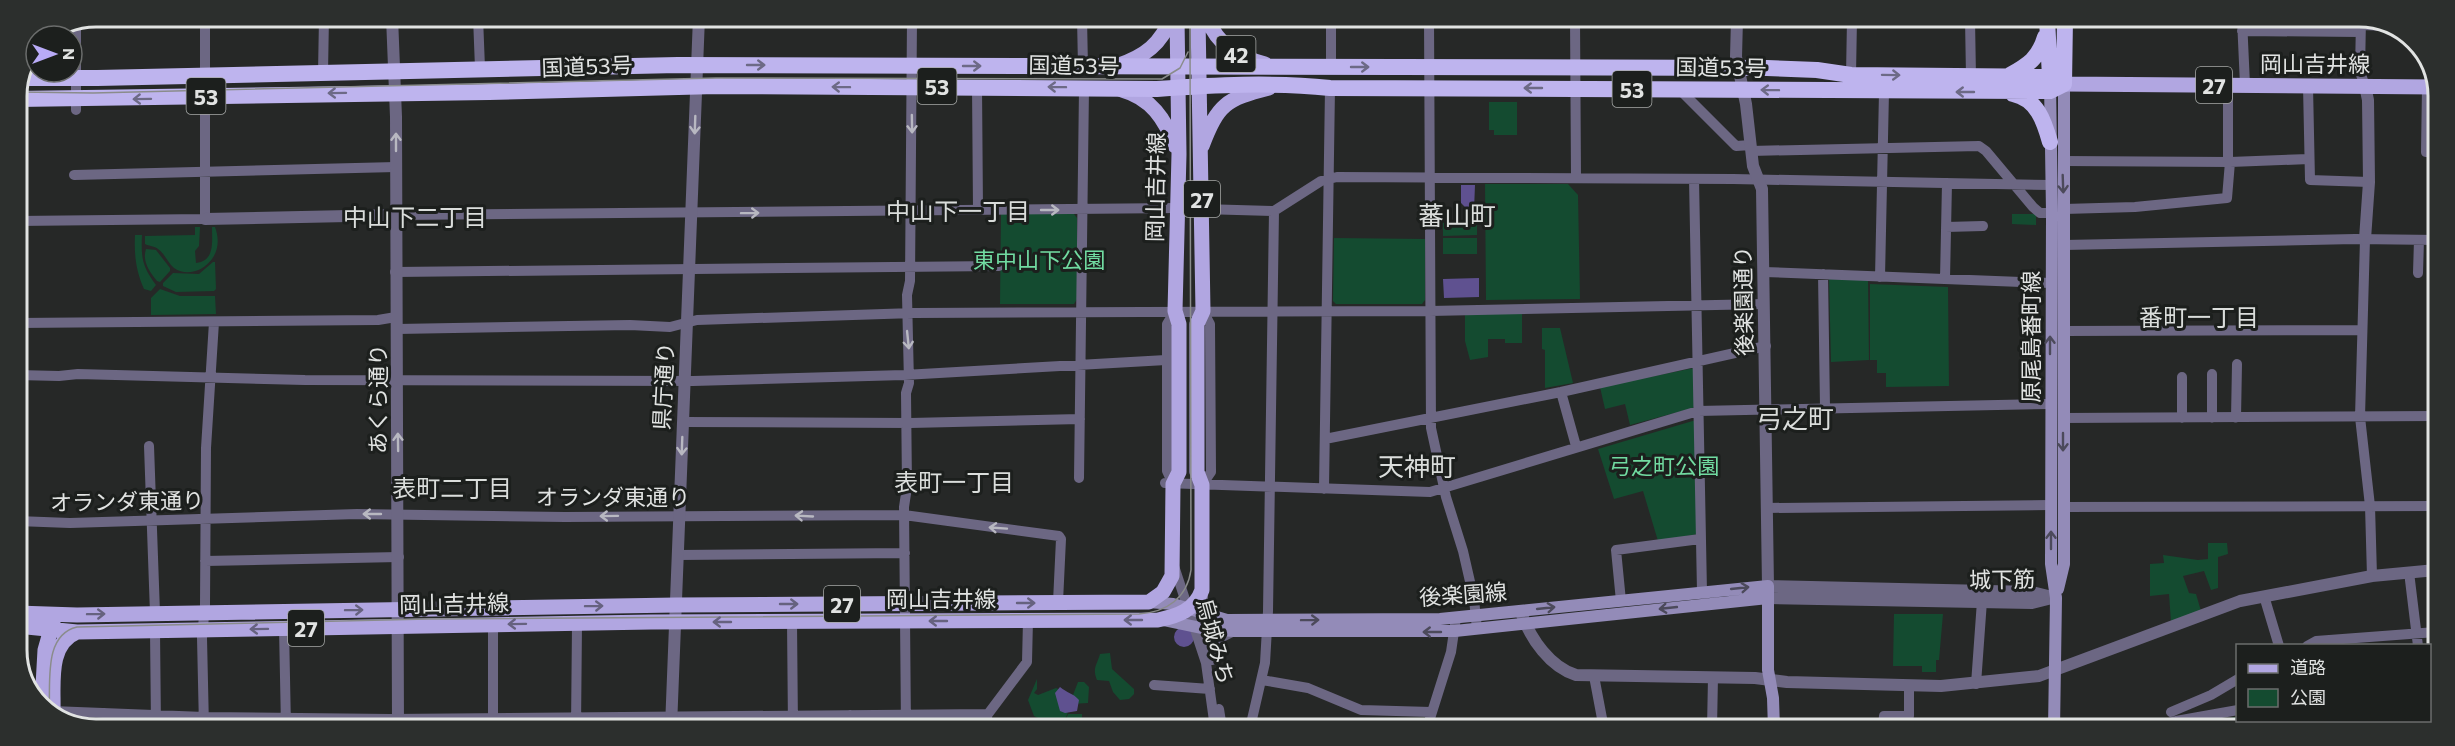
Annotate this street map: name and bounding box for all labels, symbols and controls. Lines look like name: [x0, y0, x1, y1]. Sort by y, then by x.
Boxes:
north arrow: [24, 24, 84, 84]
road number: 42: [1216, 36, 1256, 72]
text: N: [60, 48, 79, 60]
street label: 岡山吉井線: [2260, 50, 2370, 77]
street label: 国道53号: [541, 51, 633, 81]
street label: 国道53号: [1028, 51, 1120, 79]
street label: 国道53号: [1675, 53, 1767, 81]
one-way arrow: [745, 59, 765, 71]
one-way arrow: [961, 60, 981, 72]
one-way arrow: [1350, 62, 1370, 73]
road number: 27: [2196, 67, 2232, 103]
road number: 53: [918, 68, 956, 104]
one-way arrow: [1880, 69, 1900, 81]
road number: 53: [1612, 71, 1652, 107]
road number: 53: [186, 78, 226, 114]
one-way arrow: [831, 81, 851, 93]
one-way arrow: [1047, 81, 1067, 93]
one-way arrow: [1523, 82, 1543, 94]
one-way arrow: [1760, 84, 1780, 96]
one-way arrow: [1955, 86, 1975, 98]
one-way arrow: [327, 88, 347, 99]
one-way arrow: [132, 93, 152, 104]
one-way arrow: [906, 114, 918, 134]
one-way arrow: [690, 115, 701, 135]
one-way arrow: [390, 132, 402, 152]
street label: 岡山吉井線: [1141, 132, 1169, 242]
one-way arrow: [2058, 174, 2069, 194]
road number: 27: [1184, 181, 1220, 217]
district label: 中山下一丁目: [886, 196, 1030, 225]
district label: 蕃山町: [1418, 199, 1496, 230]
district label: 中山下二丁目: [343, 202, 487, 231]
one-way arrow: [1039, 204, 1059, 216]
one-way arrow: [739, 207, 759, 219]
park label: 東中山下公園: [973, 246, 1105, 273]
street label: 後楽園通り: [1729, 246, 1757, 356]
street label: 原尾島番町線: [2017, 271, 2044, 403]
district label: 番町一丁目: [2139, 302, 2259, 331]
one-way arrow: [903, 329, 914, 349]
one-way arrow: [2044, 335, 2056, 355]
street label: 県庁通り: [647, 341, 679, 431]
street label: あくら通り: [364, 344, 391, 454]
district label: 弓之町: [1756, 402, 1834, 433]
one-way arrow: [392, 432, 404, 452]
one-way arrow: [2057, 432, 2069, 452]
one-way arrow: [676, 435, 687, 455]
district label: 天神町: [1378, 450, 1456, 481]
park label: 弓之町公園: [1609, 452, 1719, 479]
district label: 表町一丁目: [894, 467, 1014, 496]
district label: 表町二丁目: [392, 473, 512, 502]
street label: オランダ東通り: [536, 483, 690, 510]
street label: オランダ東通り: [50, 486, 204, 516]
one-way arrow: [362, 508, 382, 520]
one-way arrow: [599, 511, 619, 522]
one-way arrow: [794, 511, 814, 522]
one-way arrow: [988, 522, 1008, 533]
one-way arrow: [2045, 530, 2057, 550]
street label: 城下筋: [1969, 565, 2035, 593]
street label: 後楽園線: [1418, 577, 1508, 611]
one-way arrow: [1730, 582, 1750, 593]
street label: 岡山吉井線: [886, 585, 996, 612]
road number: 27: [824, 586, 860, 622]
street label: 岡山吉井線: [399, 589, 509, 617]
street label: 烏城みち: [1192, 595, 1240, 687]
one-way arrow: [1016, 597, 1036, 608]
one-way arrow: [779, 598, 799, 610]
one-way arrow: [584, 600, 604, 612]
one-way arrow: [1536, 602, 1556, 613]
one-way arrow: [1659, 603, 1679, 614]
one-way arrow: [344, 604, 364, 615]
one-way arrow: [86, 608, 106, 620]
road number: 27: [288, 610, 324, 646]
one-way arrow: [1123, 614, 1143, 626]
one-way arrow: [1300, 614, 1320, 626]
one-way arrow: [928, 615, 948, 627]
one-way arrow: [712, 616, 732, 628]
one-way arrow: [507, 619, 527, 630]
one-way arrow: [249, 623, 269, 634]
one-way arrow: [1423, 626, 1443, 638]
legend: [2236, 644, 2431, 722]
text: 道路: [2290, 656, 2326, 678]
text: 公園: [2290, 686, 2326, 708]

